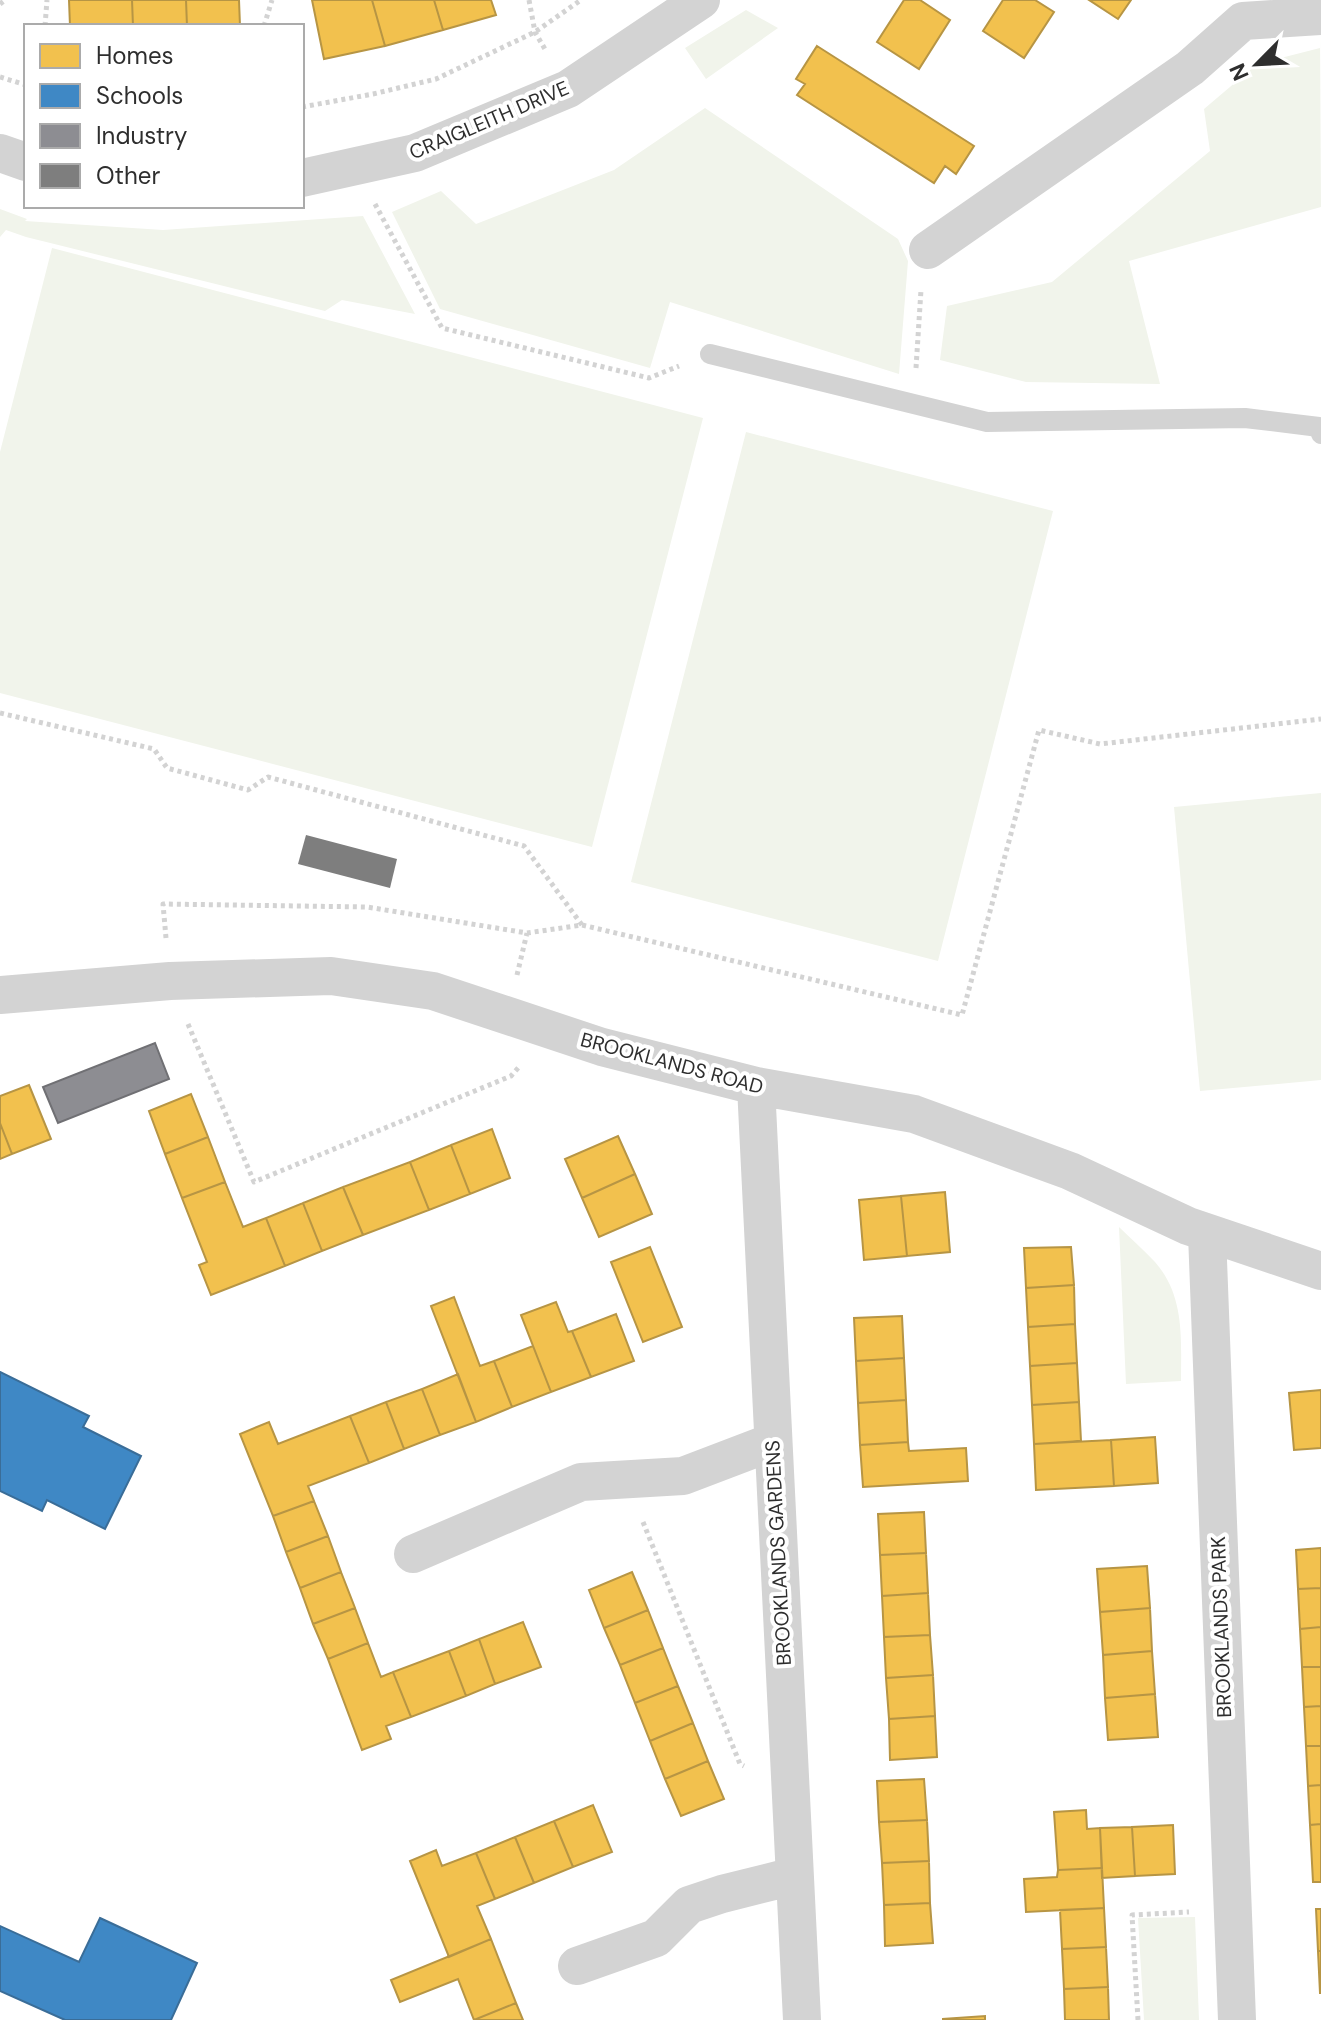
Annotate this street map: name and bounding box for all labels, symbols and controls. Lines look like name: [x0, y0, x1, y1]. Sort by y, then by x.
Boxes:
legend: [24, 24, 304, 208]
north arrow: [1217, 24, 1297, 104]
text: Homes: [96, 40, 174, 71]
text: N: [1223, 59, 1256, 85]
street label: CRAIGLEITH DRIVE: [405, 75, 573, 165]
text: Schools: [96, 80, 183, 111]
text: Industry: [96, 120, 187, 151]
text: Other: [96, 160, 160, 191]
street label: BROOKLANDS ROAD: [578, 1026, 766, 1100]
street label: BROOKLANDS GARDENS: [759, 1440, 797, 1666]
street label: BROOKLANDS PARK: [1205, 1535, 1237, 1718]

